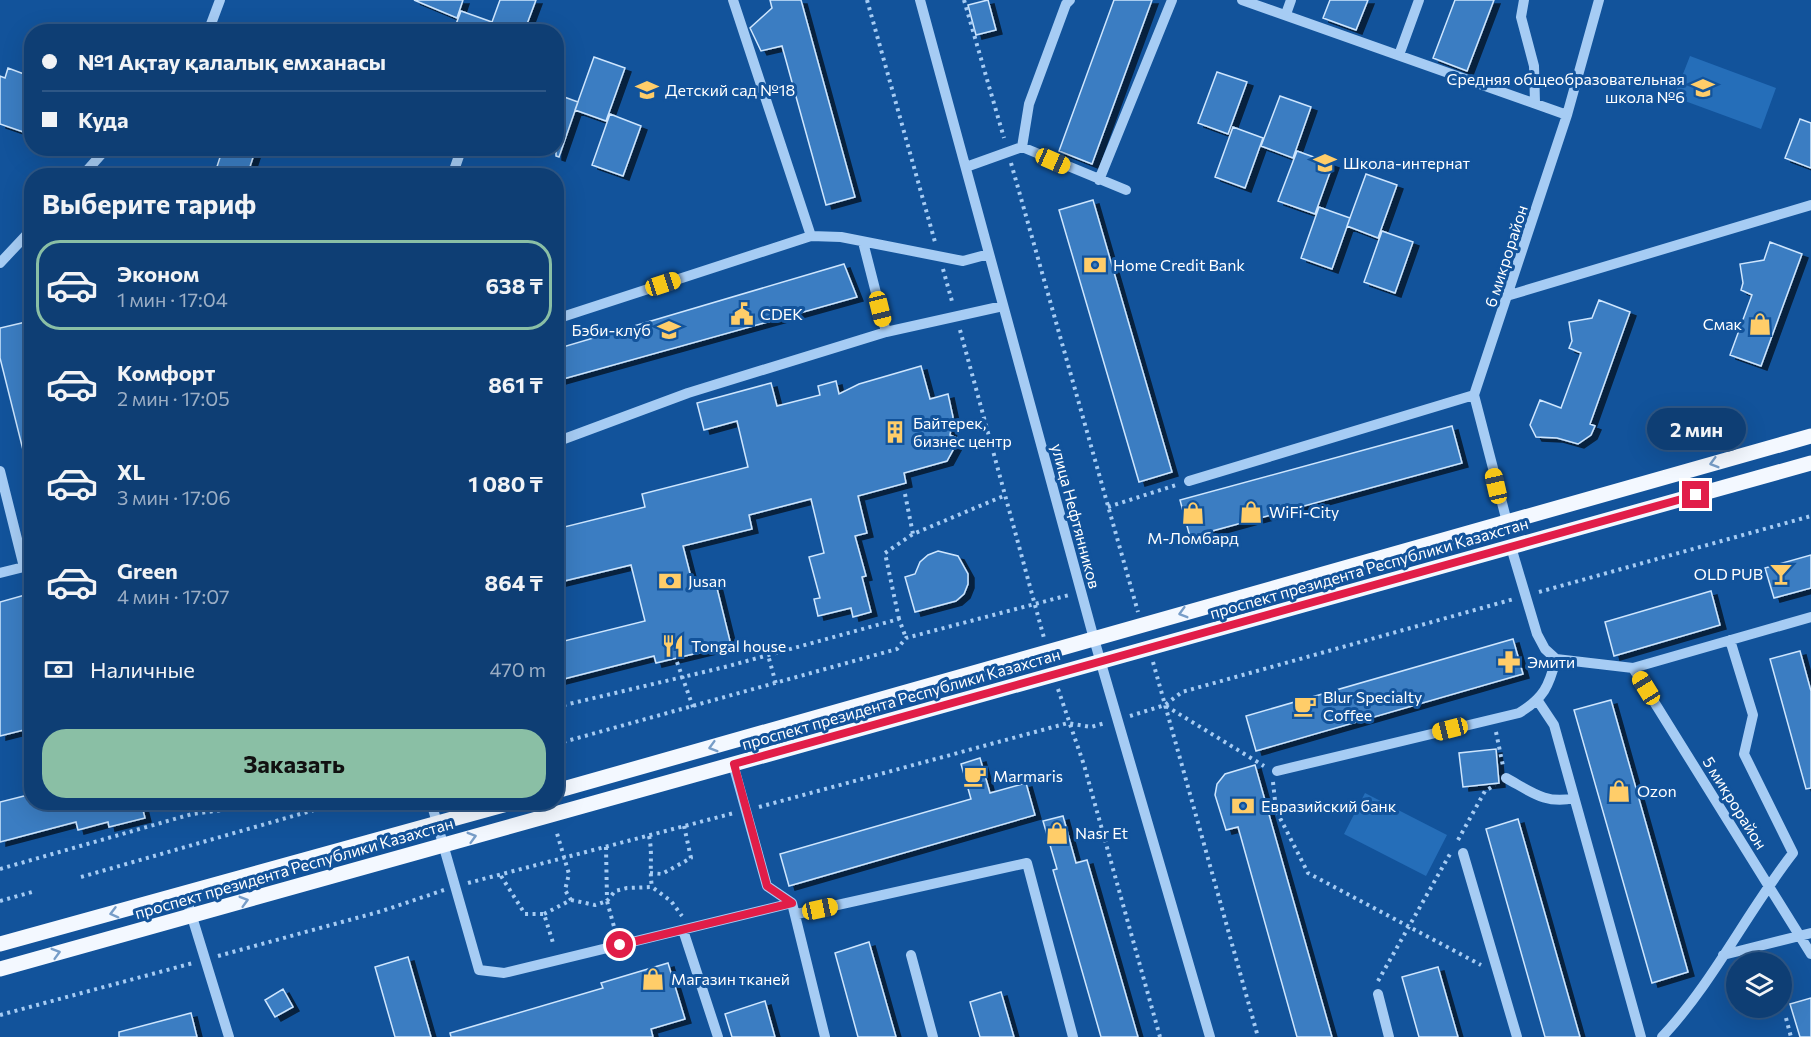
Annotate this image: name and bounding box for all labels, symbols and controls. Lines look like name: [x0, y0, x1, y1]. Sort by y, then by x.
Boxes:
text: №1 Ақтау қалалық емханасы: [78, 48, 386, 75]
place label: Средняя общеобразовательная школа №6: [1447, 69, 1685, 106]
school or university icon: Средняя общеобразовательная школа №6: [1690, 75, 1716, 101]
school or university icon: Детский сад №18: [634, 77, 660, 103]
place label: Детский сад №18: [665, 80, 795, 99]
text: Куда: [78, 106, 128, 133]
car: [1033, 145, 1073, 177]
school or university icon: Школа-интернат: [1312, 150, 1338, 176]
place label: Школа-интернат: [1343, 153, 1471, 172]
text: Выберите тариф: [42, 187, 256, 220]
street label: 6 микрорайон: [1480, 202, 1531, 309]
bank icon: Home Credit Bank: [1082, 252, 1108, 278]
place label: Home Credit Bank: [1113, 255, 1245, 274]
icon: car: [45, 258, 99, 312]
text: Эконом: [117, 260, 199, 287]
car: [643, 270, 683, 298]
text: 638 ₸: [485, 272, 543, 299]
text: 1 мин · 17:04: [117, 287, 228, 311]
car: [867, 289, 893, 329]
public building icon: CDEK: [729, 301, 755, 327]
place label: CDEK: [760, 304, 803, 323]
shop icon: Смак: [1747, 311, 1773, 337]
place label: Смак: [1703, 314, 1742, 333]
school or university icon: Бэби-клуб: [656, 317, 682, 343]
place label: Бэби-клуб: [572, 320, 651, 339]
icon: car: [45, 357, 99, 411]
text: Комфорт: [117, 359, 215, 386]
text: 861 ₸: [488, 371, 543, 398]
text: 2 мин · 17:05: [117, 386, 230, 410]
callout: 2 мин: [1646, 408, 1746, 450]
place label: Байтерек, бизнес центр: [913, 413, 1012, 450]
text: 2 мин: [1670, 417, 1723, 441]
building icon: Байтерек, бизнес центр: [882, 419, 908, 445]
street label: улица Нефтянников: [1048, 441, 1105, 590]
icon: car: [45, 456, 99, 510]
one-way arrow: [1709, 456, 1719, 469]
text: XL: [117, 458, 145, 485]
car: [1483, 466, 1509, 506]
text: 1 080 ₸: [468, 470, 543, 497]
route end: [1682, 481, 1709, 508]
text: 3 мин · 17:06: [117, 485, 231, 509]
shop icon: WiFi-City: [1238, 499, 1264, 525]
shop icon: М-Ломбард: [1180, 500, 1206, 526]
place label: WiFi-City: [1269, 502, 1339, 521]
street label: проспект президента Республики Казахстан: [1207, 513, 1530, 622]
place label: М-Ломбард: [1147, 528, 1239, 547]
icon: car: [45, 555, 99, 609]
text: Green: [117, 557, 178, 584]
bar icon: OLD PUB: [1768, 561, 1794, 587]
place label: OLD PUB: [1694, 564, 1763, 583]
bank icon: Jusan: [657, 568, 683, 594]
text: 864 ₸: [485, 569, 543, 596]
place label: Jusan: [688, 571, 726, 590]
text: 4 мин · 17:07: [117, 584, 230, 608]
one-way arrow: [1178, 606, 1188, 619]
restaurant icon: Tongal house: [660, 633, 686, 659]
place label: Tongal house: [691, 636, 786, 655]
street label: проспект президента Республики Казахстан: [739, 644, 1062, 753]
pharmacy icon: Эмити: [1496, 649, 1522, 675]
place label: Эмити: [1527, 652, 1575, 671]
icon: cash: [42, 653, 75, 686]
text: Наличные: [90, 656, 195, 683]
text: 470 m: [490, 657, 546, 681]
car: [1629, 668, 1663, 708]
place label: Blur Specialty Coffee: [1323, 687, 1422, 724]
cafe icon: Blur Specialty Coffee: [1292, 693, 1318, 719]
car: [1430, 716, 1470, 742]
button: Заказать: [42, 729, 546, 798]
one-way arrow: [708, 740, 719, 752]
street label: 5 микрорайон: [1699, 753, 1772, 853]
cafe icon: Marmaris: [962, 763, 988, 789]
place label: Marmaris: [993, 766, 1063, 785]
shop icon: Ozon: [1606, 778, 1632, 804]
place label: Ozon: [1637, 781, 1677, 800]
bank icon: Евразийский банк: [1230, 793, 1256, 819]
place label: Евразийский банк: [1261, 796, 1397, 815]
street label: проспект президента Республики Казахстан: [132, 813, 455, 922]
shop icon: Nasr Et: [1044, 820, 1070, 846]
place label: Nasr Et: [1075, 823, 1129, 842]
one-way arrow: [467, 832, 477, 844]
one-way arrow: [239, 895, 249, 908]
car: [801, 896, 839, 922]
one-way arrow: [109, 906, 120, 918]
route start: [606, 931, 633, 958]
one-way arrow: [50, 948, 61, 960]
map controls: [1726, 952, 1792, 1018]
button: layers: [1726, 952, 1792, 1018]
shop icon: Магазин тканей: [640, 966, 666, 992]
place label: Магазин тканей: [671, 969, 790, 988]

